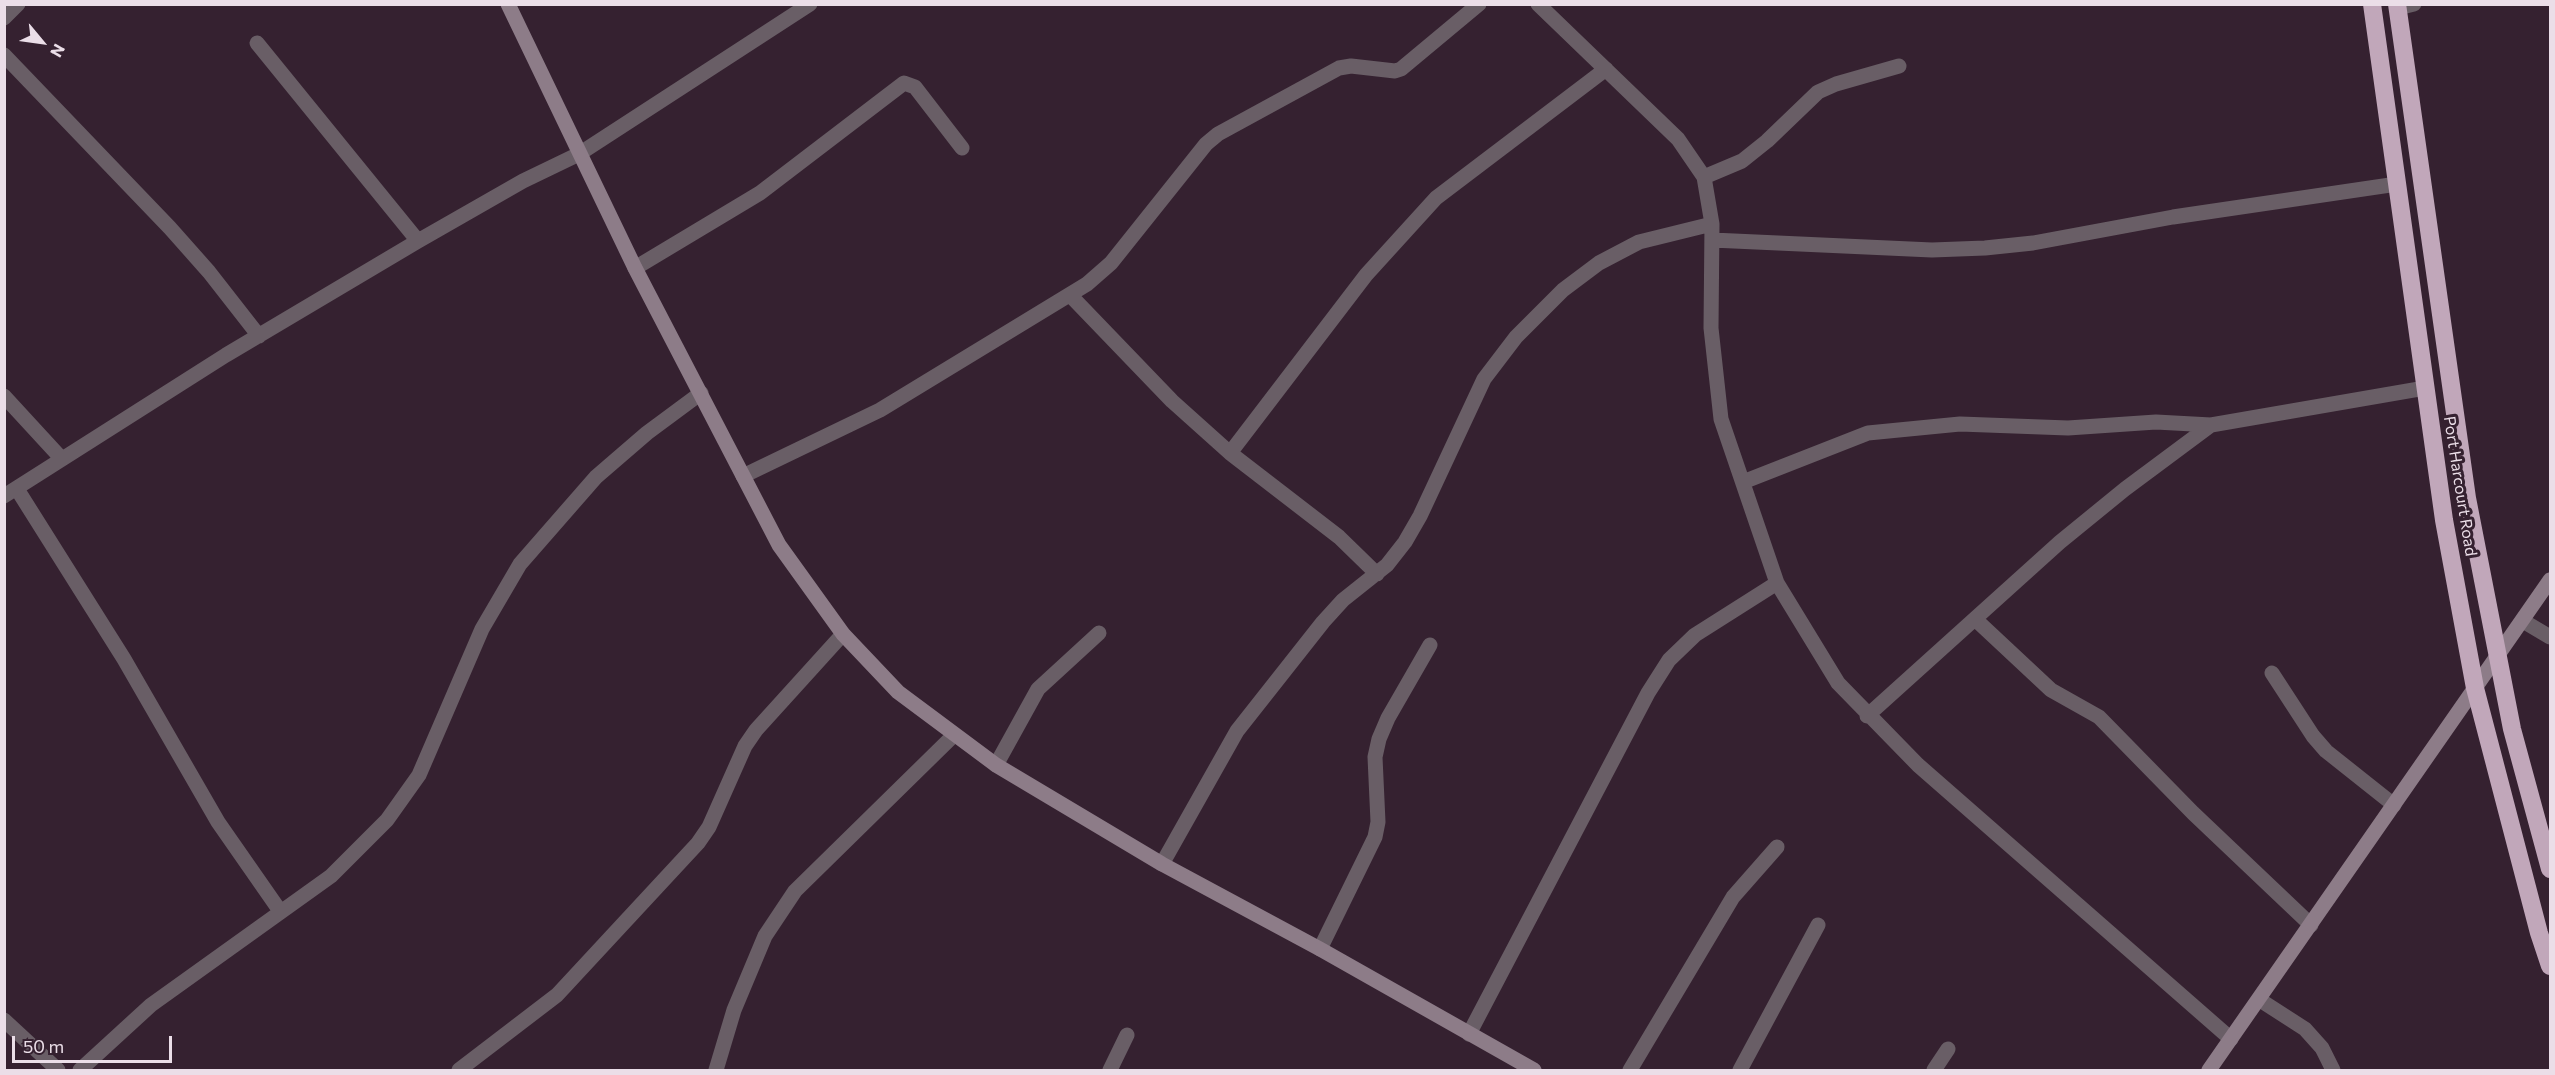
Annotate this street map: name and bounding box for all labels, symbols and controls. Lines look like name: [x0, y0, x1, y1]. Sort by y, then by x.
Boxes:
north arrow: [12, 12, 72, 72]
text: N: [47, 41, 69, 61]
street label: Port Harcourt Road: [2439, 415, 2481, 557]
scale bar: [15, 1024, 176, 1062]
text: 50 m: [23, 1035, 64, 1057]

